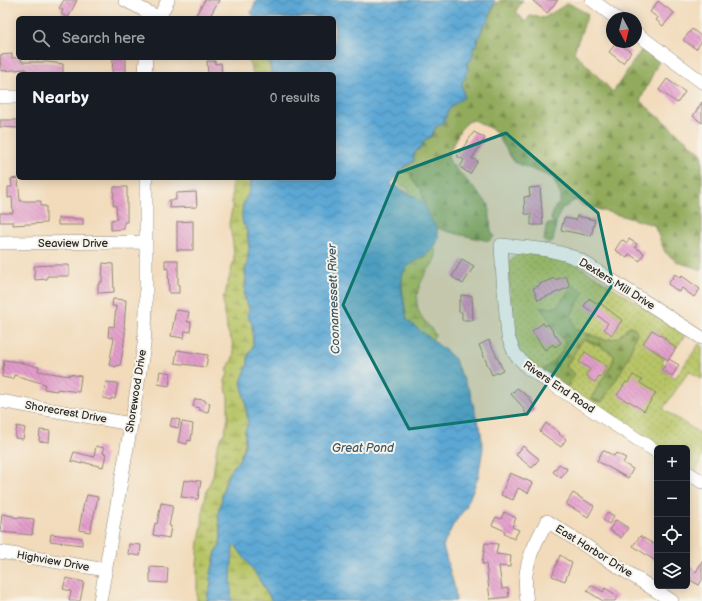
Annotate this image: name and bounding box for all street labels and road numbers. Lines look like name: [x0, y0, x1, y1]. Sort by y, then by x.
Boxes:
street label: Seaview Drive: [38, 237, 108, 250]
street label: Dexters Mill Drive: [577, 255, 658, 313]
street label: Shorewood Drive: [123, 348, 149, 434]
street label: Rivers End Road: [521, 358, 597, 416]
street label: Shorecrest Drive: [24, 398, 108, 426]
street label: East Harbor Drive: [553, 522, 635, 580]
street label: Highview Drive: [16, 548, 91, 574]

